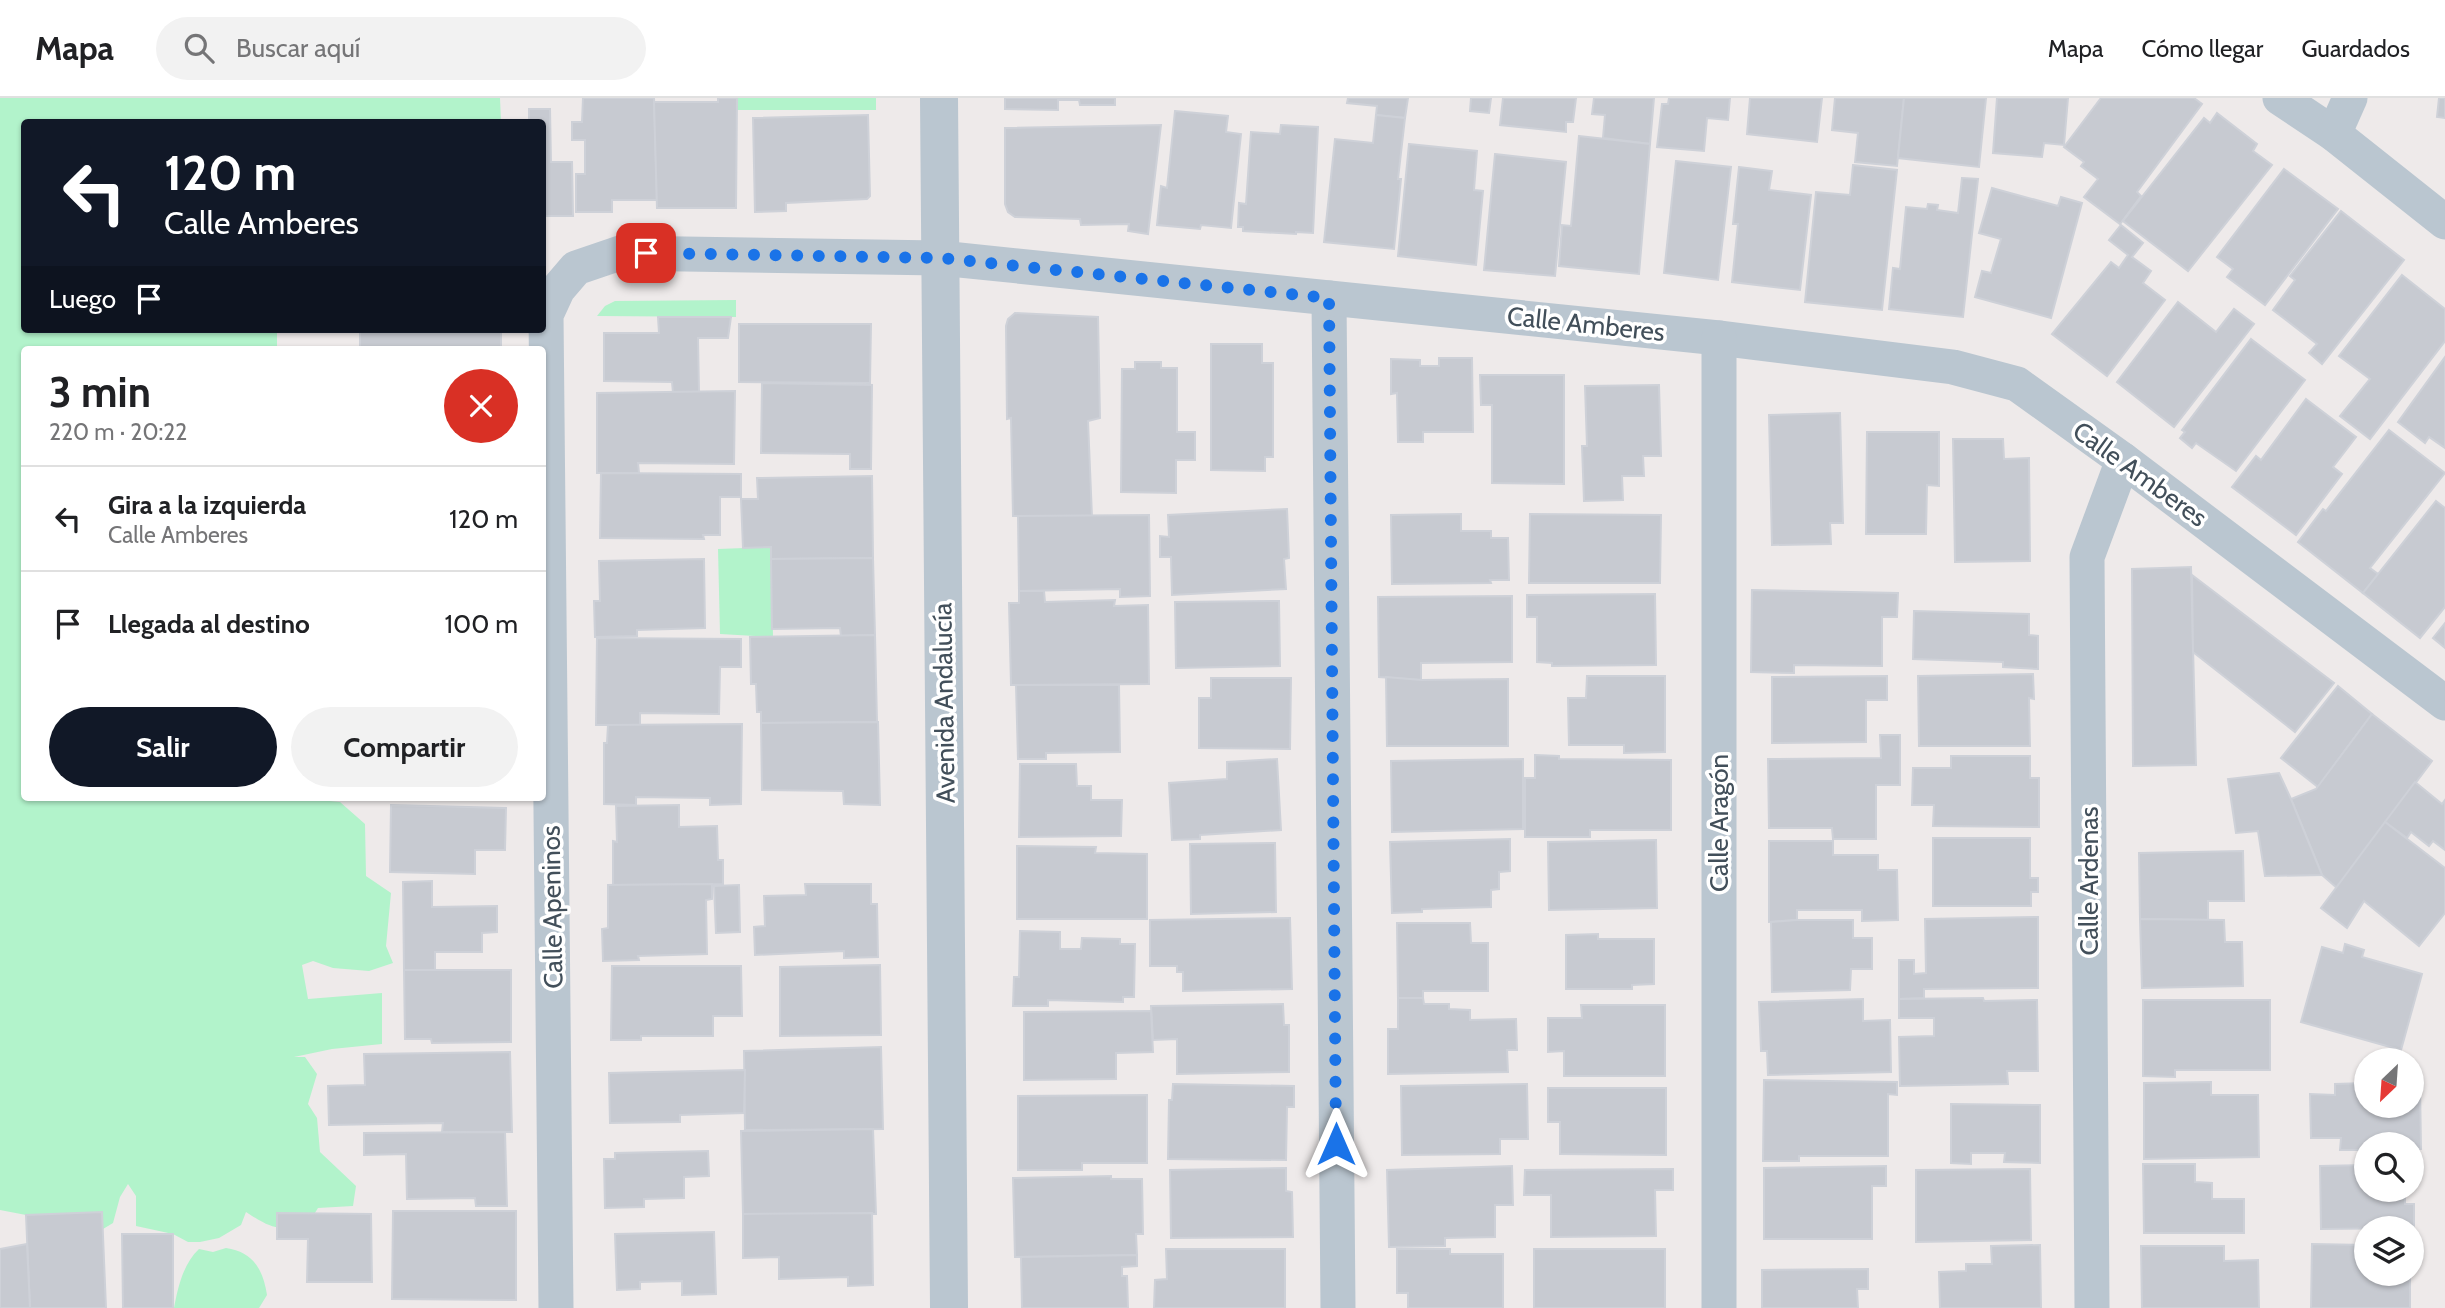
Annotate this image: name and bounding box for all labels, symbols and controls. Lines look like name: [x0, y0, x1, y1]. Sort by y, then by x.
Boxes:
search box: [156, 17, 646, 80]
text: Mapa: [35, 28, 114, 68]
icon: search: [180, 29, 218, 67]
text: Buscar aquí: [236, 32, 360, 64]
text: Mapa: [2048, 34, 2104, 63]
text: Cómo llegar: [2142, 34, 2263, 63]
text: Guardados: [2301, 34, 2410, 63]
text: 120 m: [164, 143, 296, 202]
icon: left: [49, 147, 140, 238]
text: Calle Amberes: [164, 203, 359, 242]
pin: [616, 223, 676, 283]
icon: arrive: [627, 234, 665, 272]
icon: arrive: [130, 280, 168, 318]
text: Luego: [49, 283, 116, 315]
street label: Calle Amberes: [1506, 300, 1667, 348]
text: 3 min: [49, 366, 151, 418]
button: close: [444, 369, 518, 443]
street label: Calle Amberes: [2067, 415, 2214, 534]
text: 220 m · 20:22: [49, 418, 187, 446]
text: Gira a la izquierda: [108, 489, 306, 521]
icon: left: [49, 500, 87, 538]
text: 120 m: [449, 503, 518, 535]
text: Calle Amberes: [108, 521, 248, 549]
street label: Avenida Andalucía: [926, 602, 962, 804]
icon: arrive: [49, 605, 87, 643]
text: Llegada al destino: [108, 608, 310, 640]
text: 100 m: [445, 608, 518, 640]
button: Salir: [49, 707, 277, 787]
button: Compartir: [291, 707, 518, 787]
street label: Calle Aragón: [1703, 754, 1735, 892]
street label: Calle Ardenas: [2073, 806, 2105, 956]
street label: Calle Apeninos: [535, 825, 569, 989]
north arrow: [2354, 1048, 2424, 1118]
map controls: [2354, 1048, 2424, 1286]
position arrow: [1299, 1107, 1373, 1181]
button: search: [2354, 1132, 2424, 1202]
button: layers: [2354, 1216, 2424, 1286]

